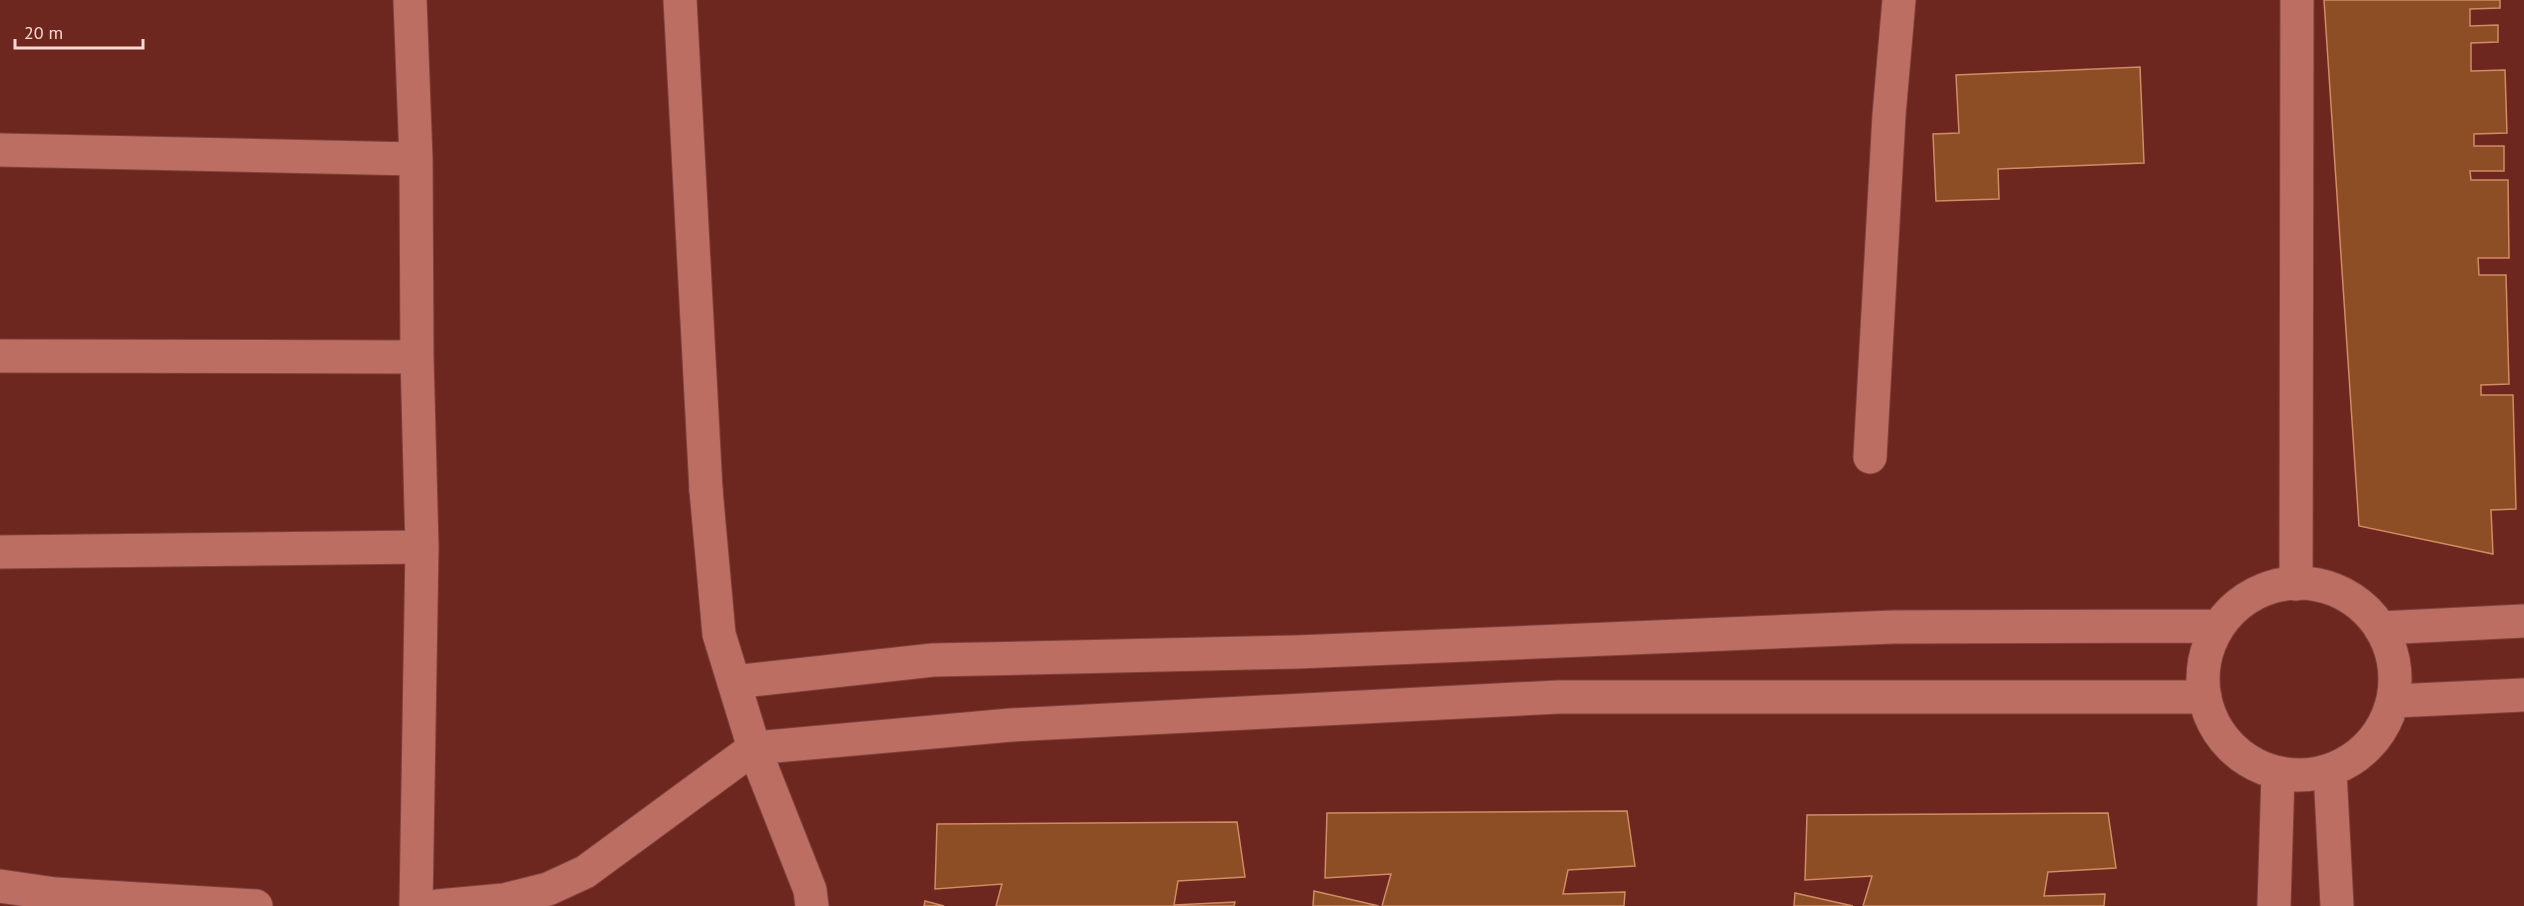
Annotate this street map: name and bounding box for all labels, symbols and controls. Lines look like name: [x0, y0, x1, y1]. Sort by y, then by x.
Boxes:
scale bar: [15, 12, 142, 50]
text: 20 m: [24, 21, 63, 44]

